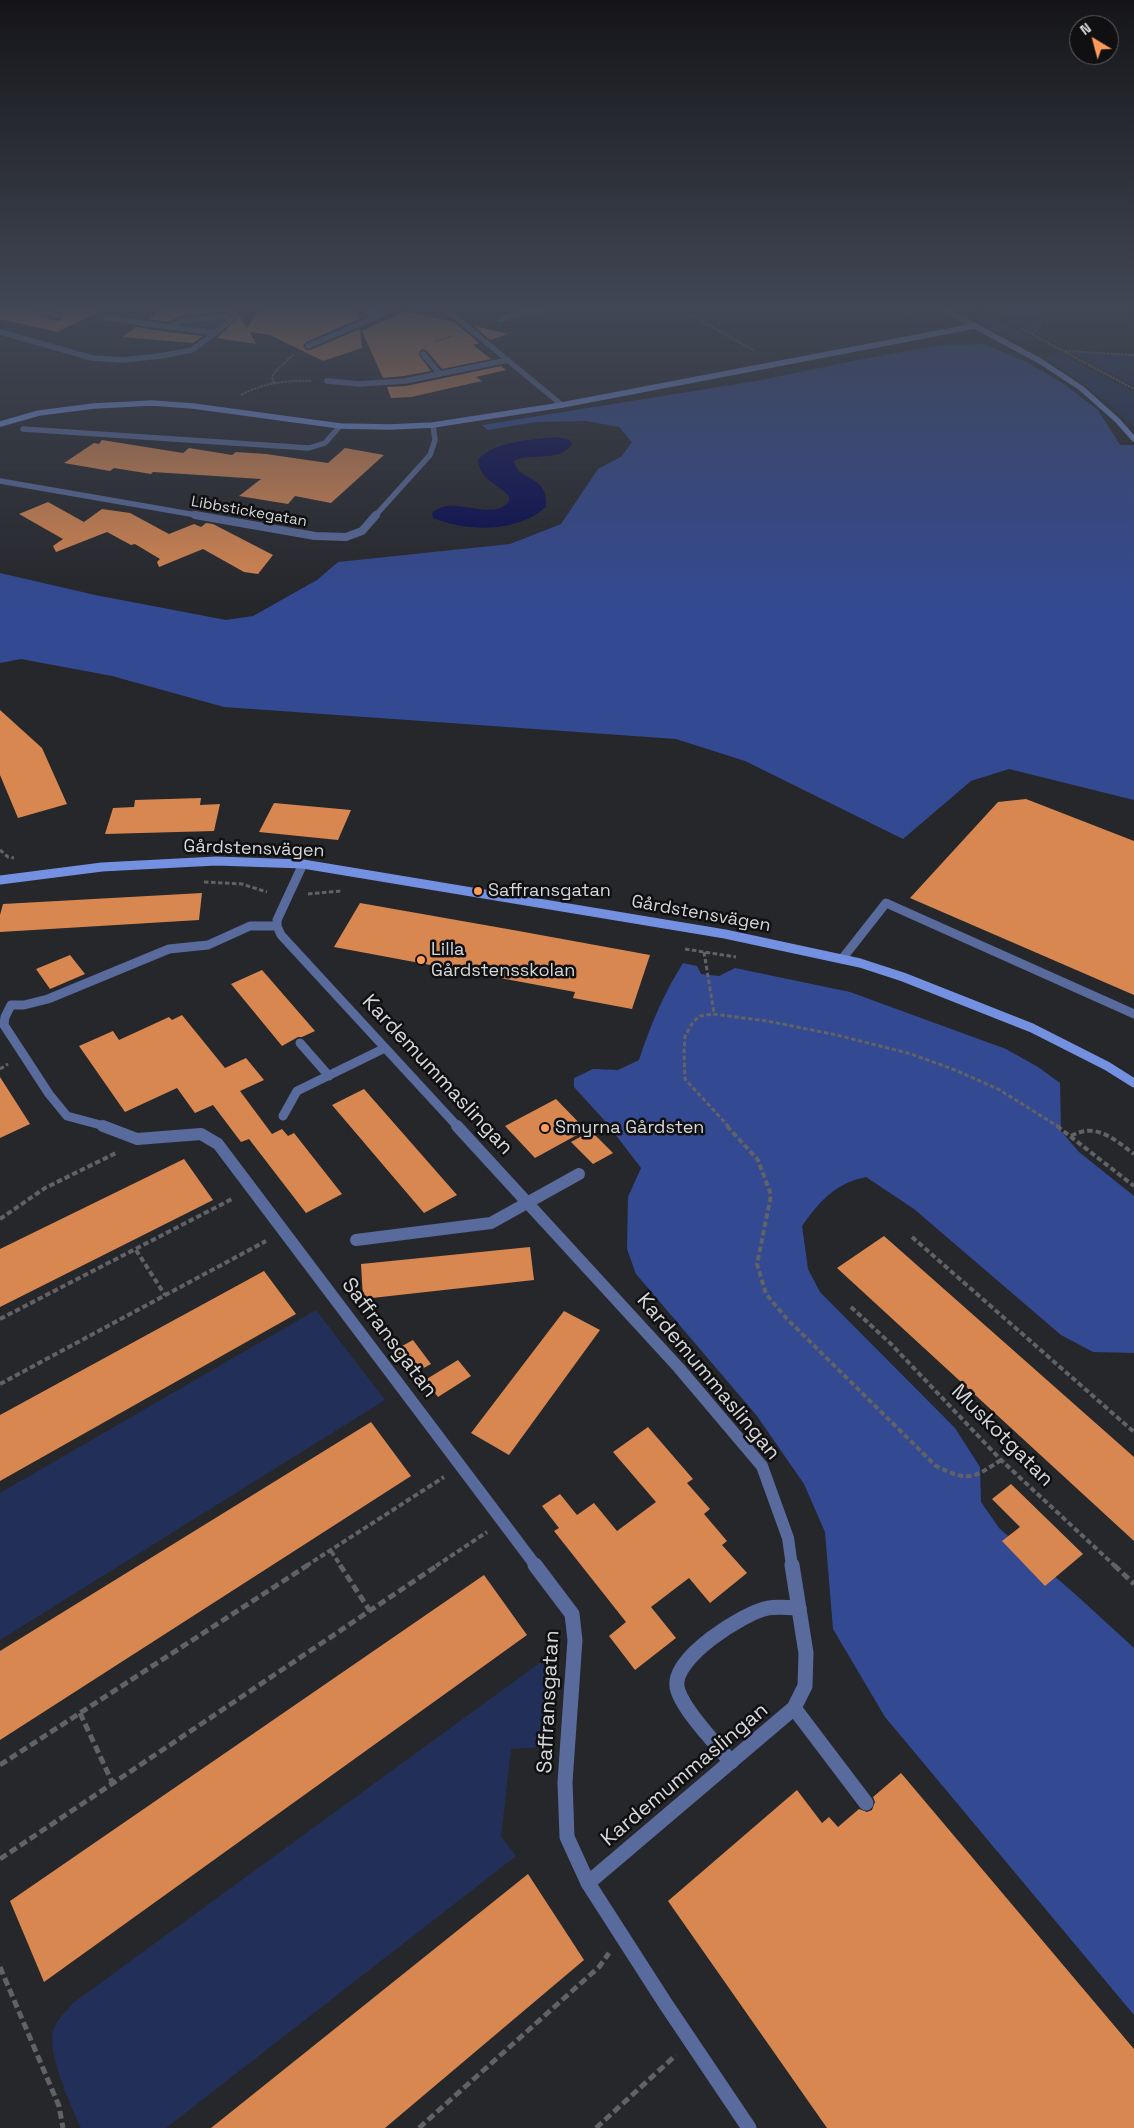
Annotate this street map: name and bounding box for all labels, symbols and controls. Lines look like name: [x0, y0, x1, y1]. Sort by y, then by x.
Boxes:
north arrow: [1069, 15, 1119, 65]
text: N: [1076, 19, 1095, 39]
street label: Libbstickegatan: [190, 493, 308, 531]
street label: Gårdstensvägen: [183, 836, 325, 862]
place label: Saffransgatan: [488, 880, 611, 902]
marker: Saffransgatan: [472, 885, 484, 897]
street label: Gårdstensvägen: [630, 891, 772, 937]
place label: Lilla Gårdstensskolan: [431, 939, 575, 982]
marker: Lilla Gårdstensskolan: [415, 954, 427, 966]
street label: Kardemummaslingan: [356, 990, 518, 1160]
place label: Smyrna Gårdsten: [555, 1117, 704, 1139]
marker: Smyrna Gårdsten: [539, 1122, 551, 1134]
street label: Saffransgatan: [336, 1273, 442, 1403]
street label: Kardemummaslingan: [631, 1289, 785, 1465]
street label: Muskotgatan: [946, 1380, 1058, 1492]
street label: Saffransgatan: [533, 1630, 565, 1774]
street label: Kardemummaslingan: [597, 1698, 773, 1852]

